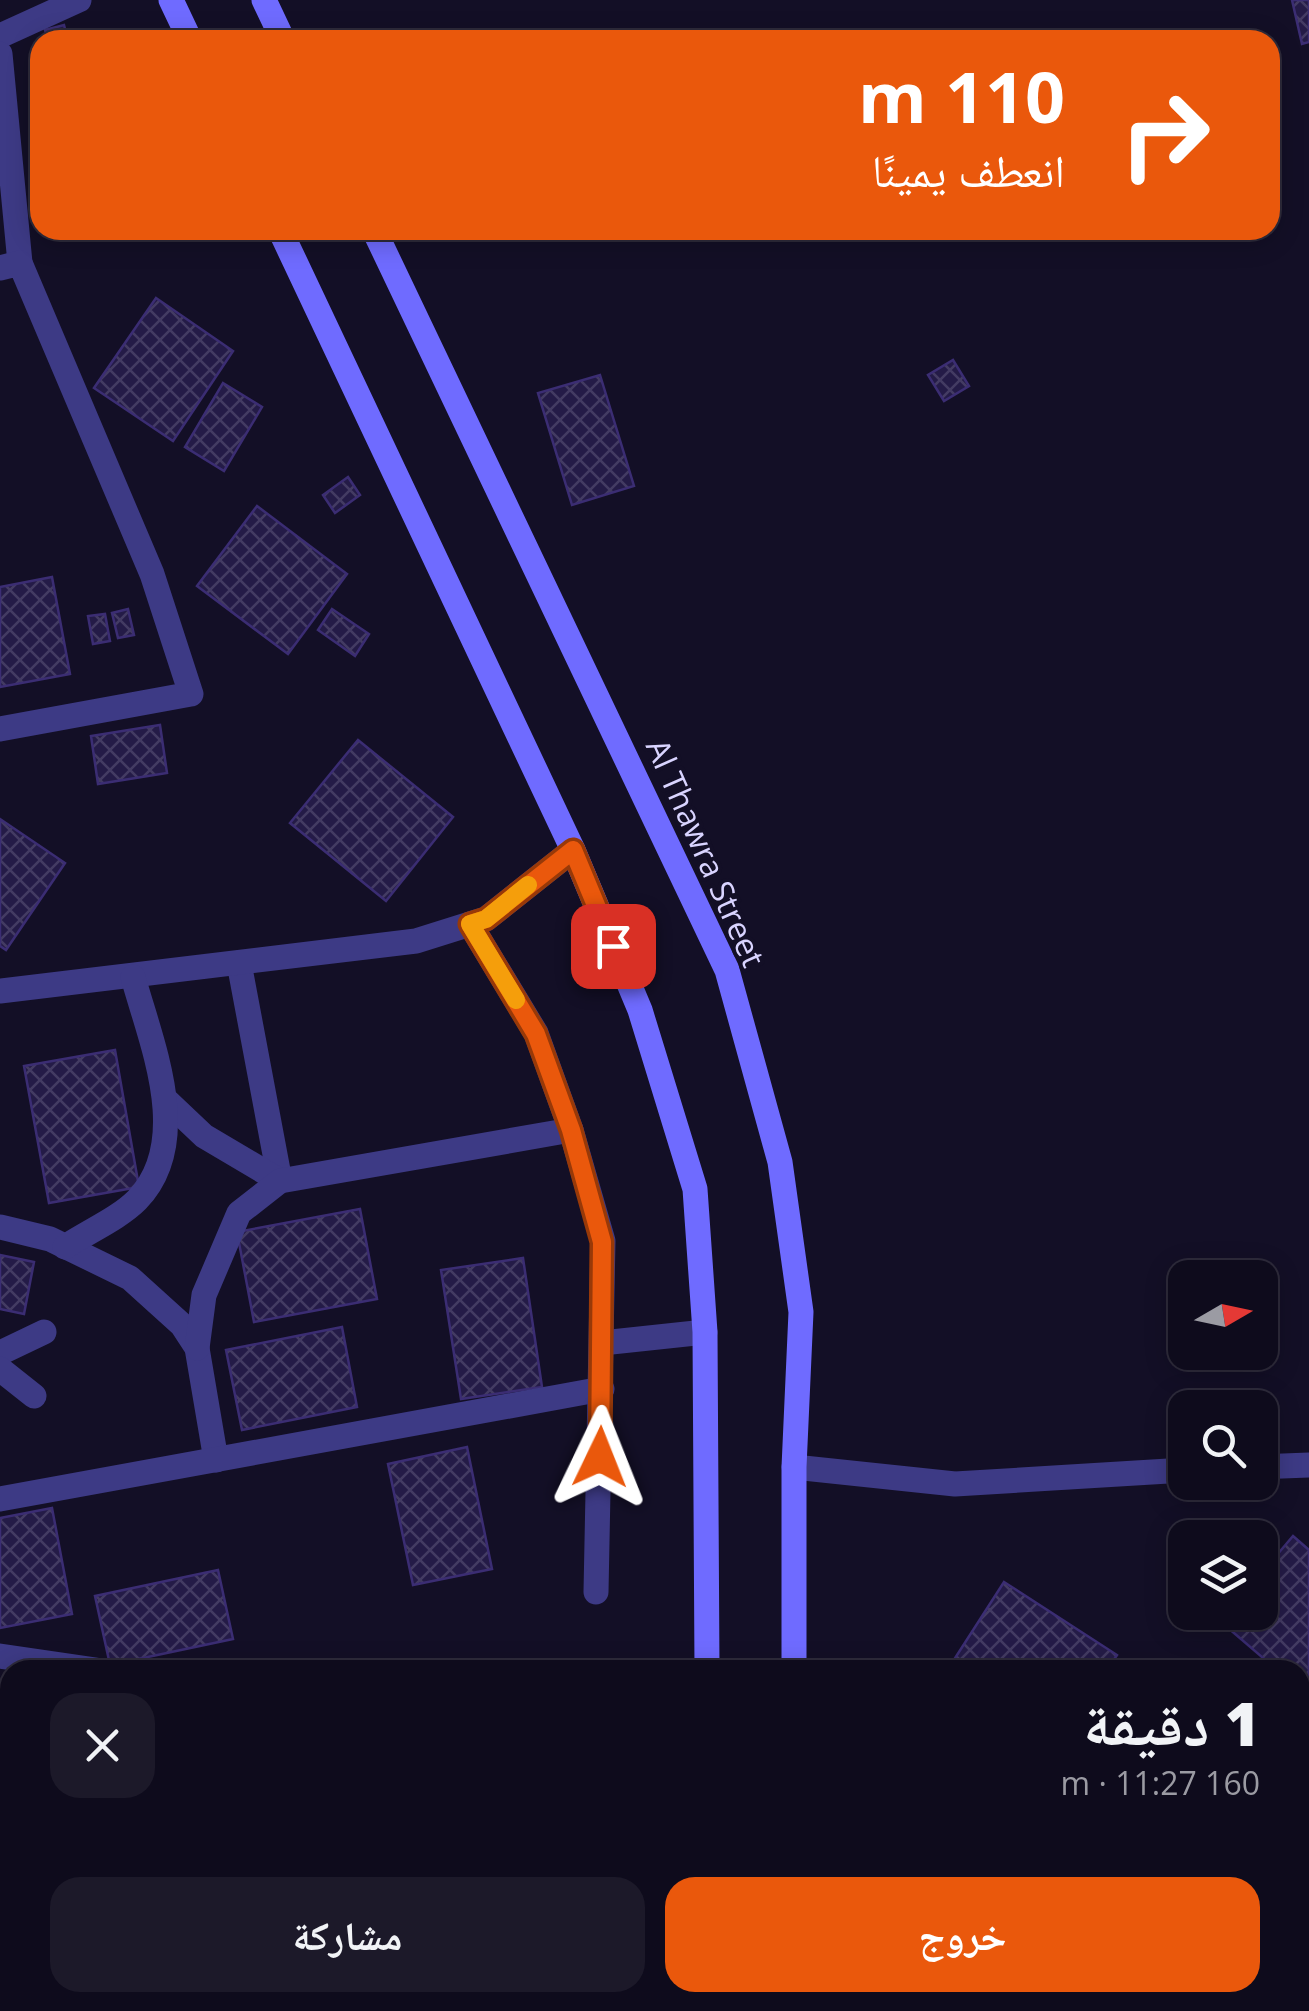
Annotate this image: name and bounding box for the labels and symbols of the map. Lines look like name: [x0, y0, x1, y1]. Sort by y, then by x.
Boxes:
street label: Al Thawra Street: [637, 732, 776, 973]
pin: [571, 904, 656, 989]
north arrow: [1168, 1260, 1278, 1370]
position arrow: [548, 1405, 652, 1509]

